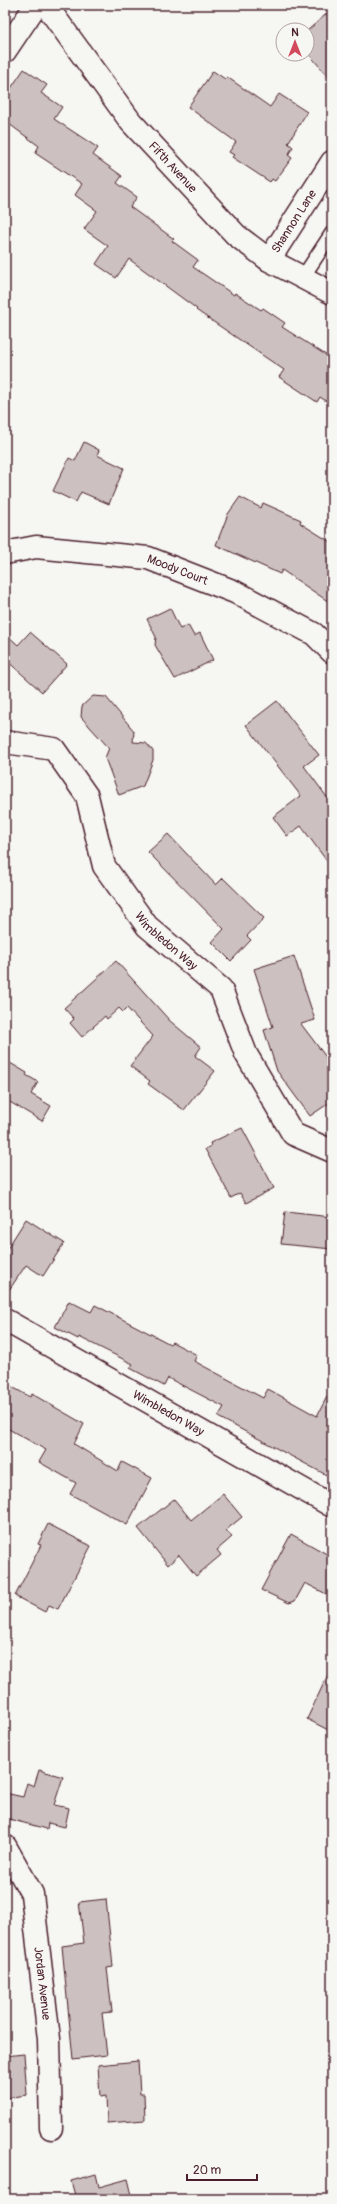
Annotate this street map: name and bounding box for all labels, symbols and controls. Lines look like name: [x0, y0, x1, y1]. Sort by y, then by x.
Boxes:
north arrow: [275, 22, 315, 62]
text: N: [291, 26, 299, 39]
street label: Fifth Avenue: [145, 139, 200, 196]
street label: Shannon Lane: [268, 187, 320, 256]
street label: Moody Court: [145, 551, 210, 589]
street label: Wimbledon Way: [131, 909, 200, 974]
street label: Wimbledon Way: [130, 1387, 207, 1440]
street label: Jordan Avenue: [30, 1946, 54, 2021]
scale bar: [187, 2156, 257, 2182]
text: 20 m: [193, 2163, 222, 2178]

